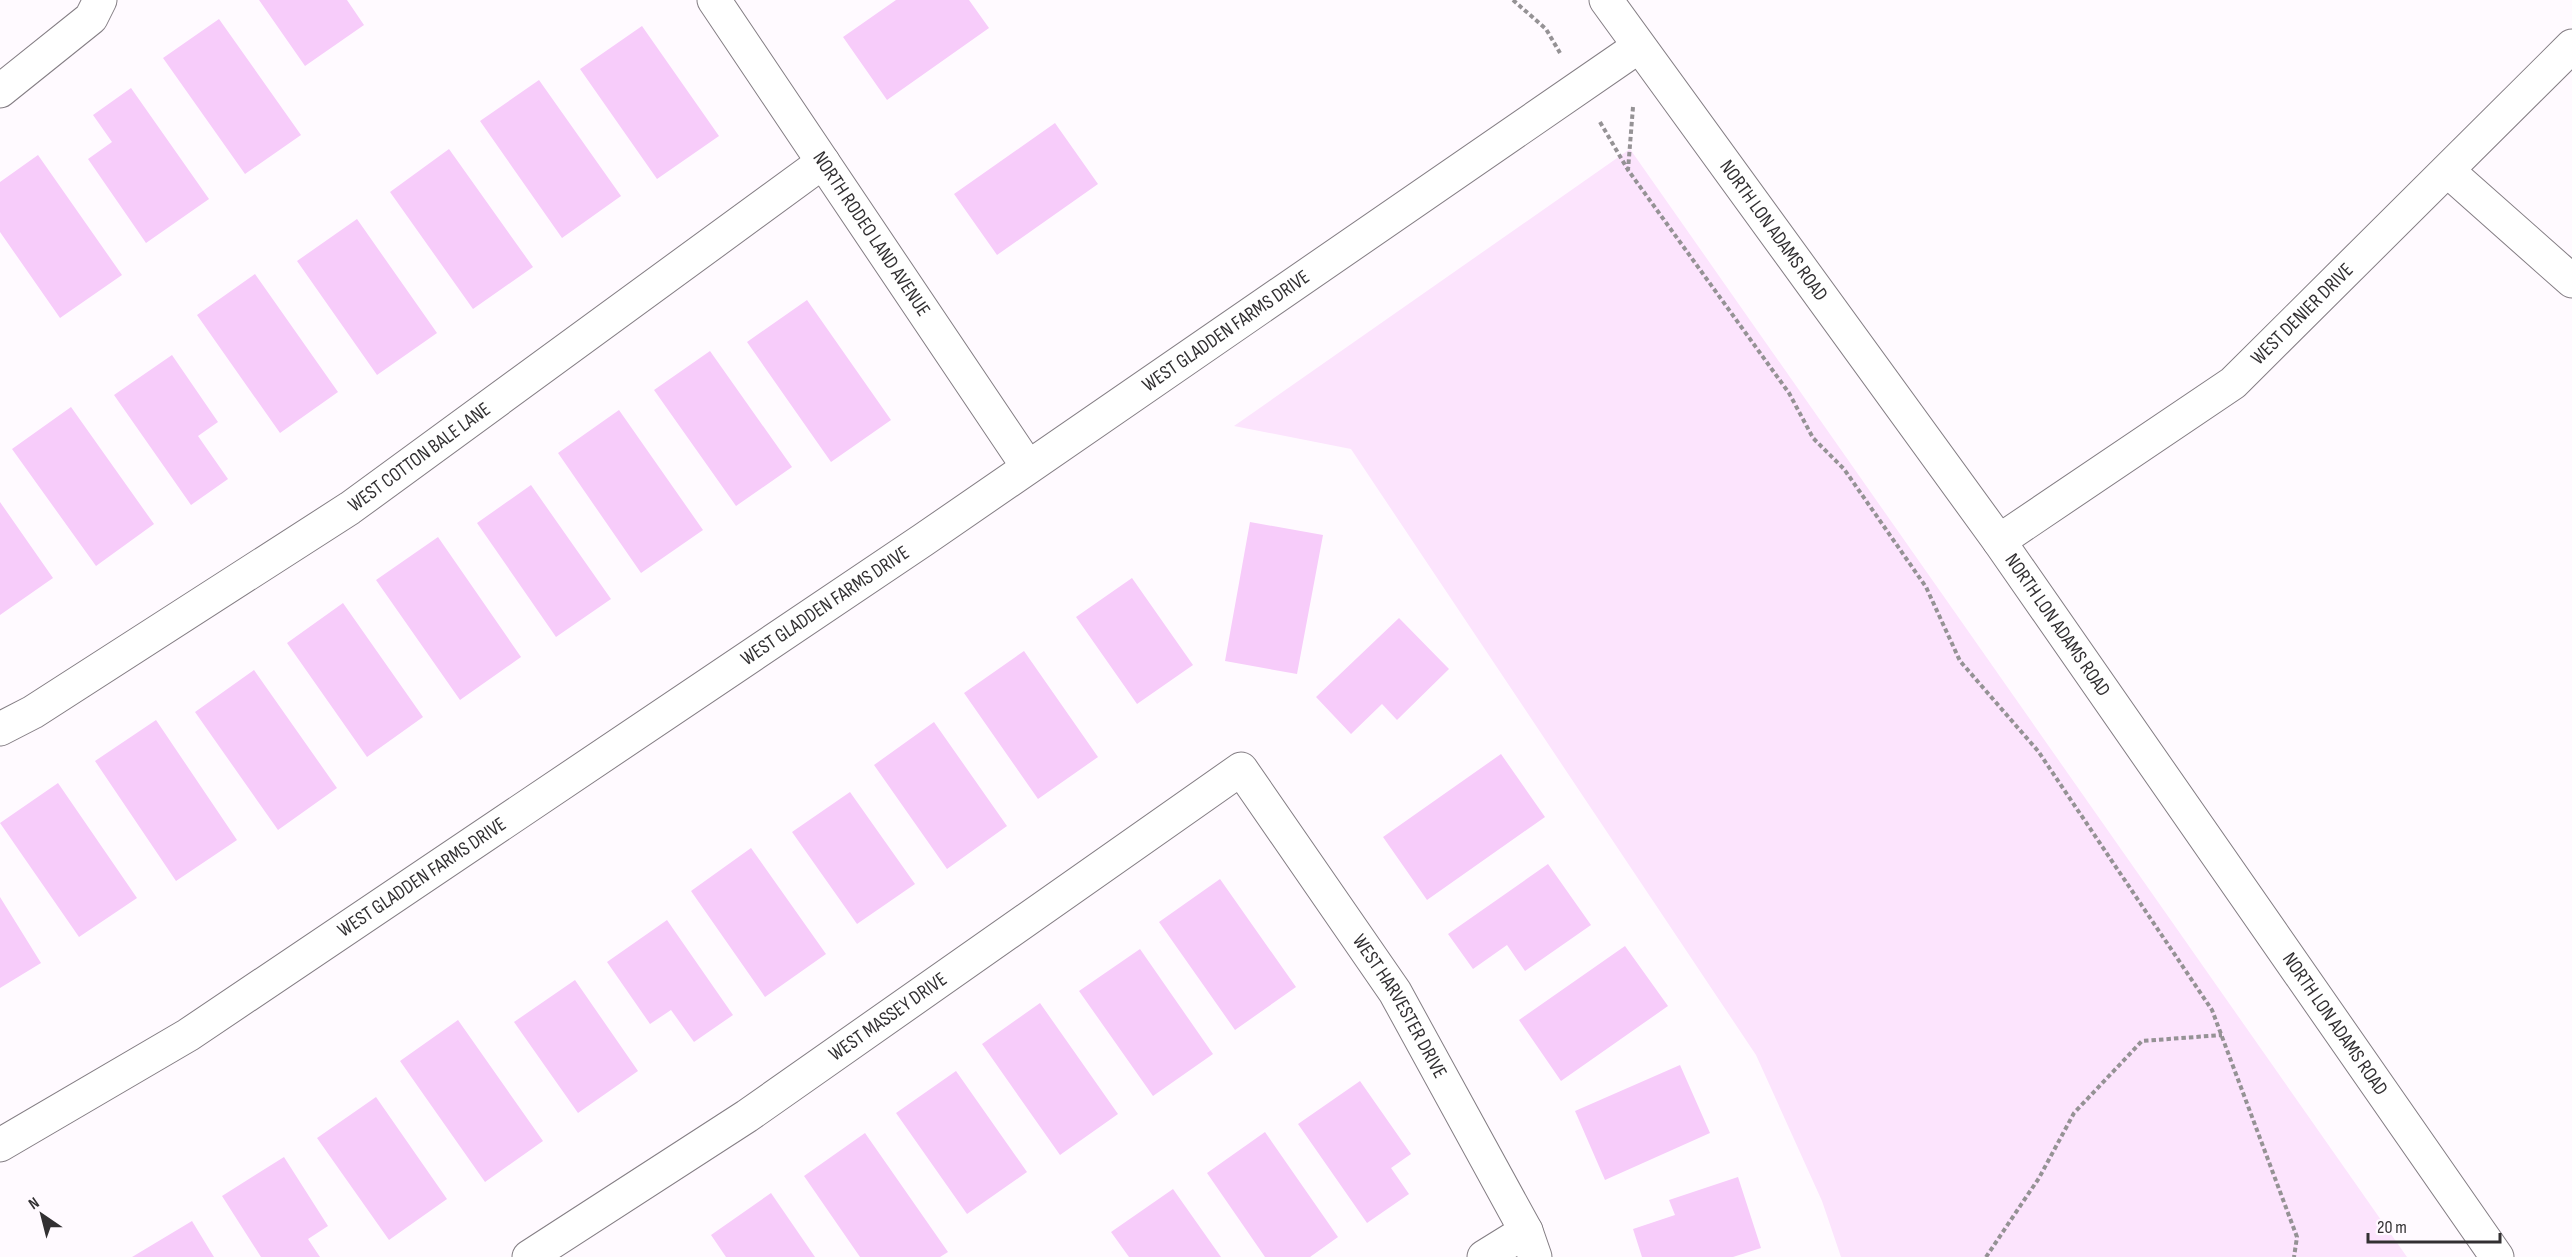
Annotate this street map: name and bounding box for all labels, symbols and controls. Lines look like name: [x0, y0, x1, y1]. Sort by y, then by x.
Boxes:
street label: NORTH RODEO LAND AVENUE: [807, 147, 935, 321]
street label: NORTH LON ADAMS ROAD: [1714, 155, 1833, 306]
street label: WEST DENIER DRIVE: [2246, 258, 2358, 370]
street label: WEST GLADDEN FARMS DRIVE: [1138, 265, 1314, 397]
street label: WEST COTTON BALE LANE: [344, 397, 495, 517]
street label: WEST GLADDEN FARMS DRIVE: [736, 541, 914, 671]
street label: NORTH LON ADAMS ROAD: [1999, 549, 2115, 701]
street label: WEST GLADDEN FARMS DRIVE: [333, 812, 511, 943]
street label: WEST HARVESTER DRIVE: [1347, 930, 1452, 1082]
street label: NORTH LON ADAMS ROAD: [2277, 948, 2393, 1100]
street label: WEST MASSEY DRIVE: [825, 967, 952, 1067]
north arrow: [12, 1185, 72, 1245]
text: N: [25, 1194, 43, 1214]
scale bar: [2368, 1206, 2500, 1244]
text: 20 m: [2377, 1217, 2407, 1238]

